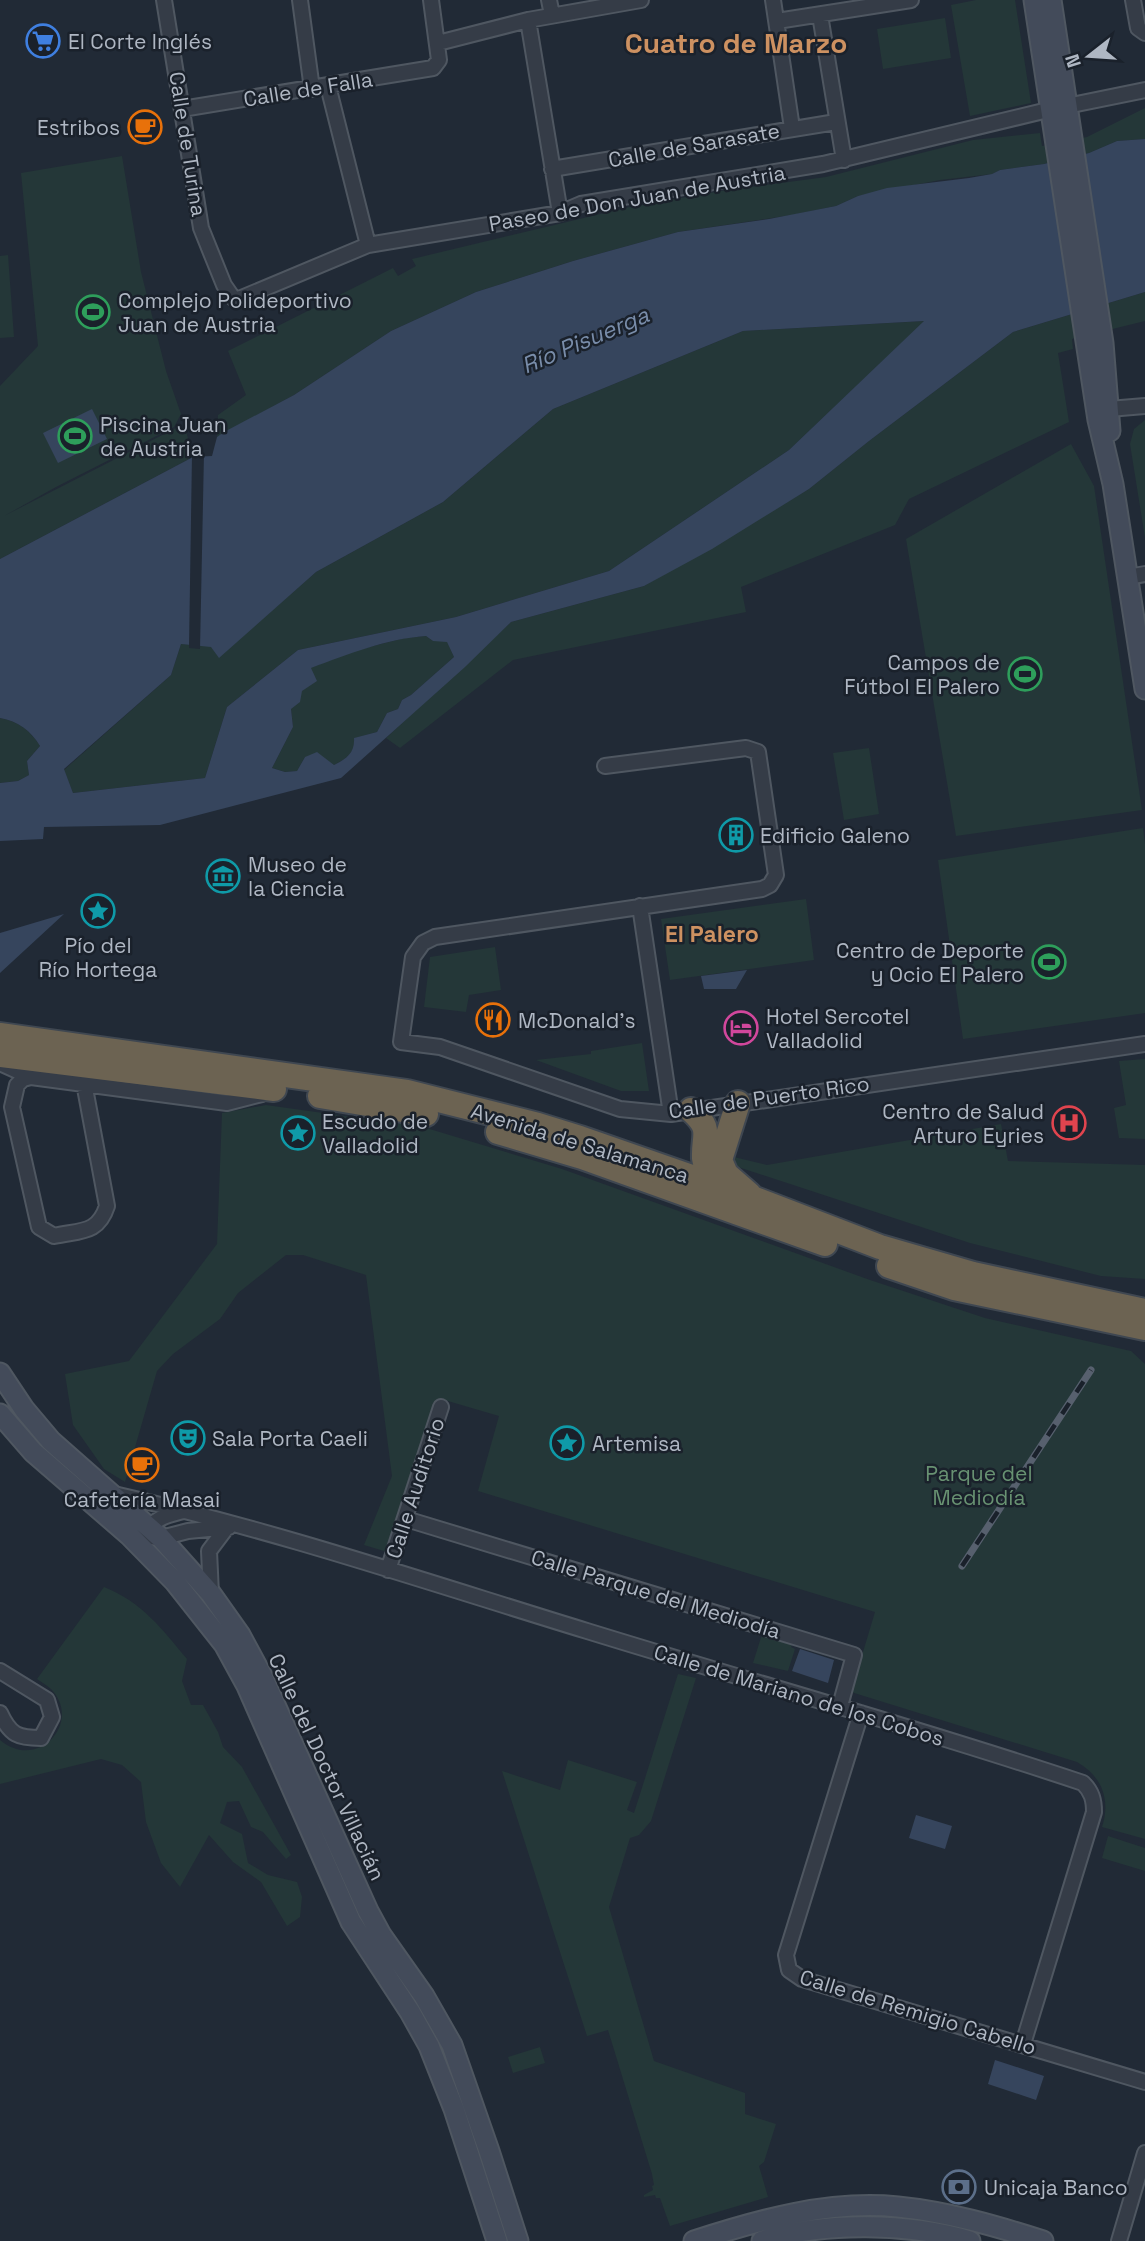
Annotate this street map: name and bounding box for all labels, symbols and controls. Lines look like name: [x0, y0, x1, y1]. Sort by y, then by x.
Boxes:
north arrow: [1054, 21, 1124, 91]
supermarket icon: El Corte Inglés: [24, 22, 62, 60]
district label: Cuatro de Marzo: [625, 25, 847, 61]
place label: El Corte Inglés: [68, 28, 212, 55]
text: N: [1059, 51, 1087, 71]
street label: Calle de Falla: [241, 65, 375, 113]
street label: Calle de Turina: [163, 70, 213, 218]
cafe icon: Estribos: [126, 108, 164, 146]
place label: Estribos: [37, 114, 120, 141]
street label: Calle de Sarasate: [606, 117, 782, 173]
street label: Paseo de Don Juan de Austria: [487, 159, 787, 237]
place label: Complejo Polideportivo Juan de Austria: [118, 287, 352, 338]
sports icon: Complejo Polideportivo Juan de Austria: [74, 293, 112, 331]
water label: Río Pisuerga: [517, 299, 654, 380]
place label: Piscina Juan de Austria: [100, 411, 227, 462]
sports icon: Piscina Juan de Austria: [56, 417, 94, 455]
place label: Campos de Fútbol El Palero: [844, 649, 1000, 700]
sports icon: Campos de Fútbol El Palero: [1006, 655, 1044, 693]
building icon: Edificio Galeno: [717, 816, 755, 854]
place label: Edificio Galeno: [760, 822, 910, 849]
place label: Museo de la Ciencia: [248, 851, 347, 902]
museum icon: Museo de la Ciencia: [204, 857, 242, 895]
place icon: Pío del Río Hortega: [79, 892, 117, 930]
district label: El Palero: [665, 919, 759, 949]
place label: Pío del Río Hortega: [39, 932, 157, 983]
place label: Centro de Deporte y Ocio El Palero: [836, 937, 1024, 988]
sports icon: Centro de Deporte y Ocio El Palero: [1030, 943, 1068, 981]
restaurant icon: McDonald's: [474, 1001, 512, 1039]
place label: Hotel Sercotel Valladolid: [766, 1003, 909, 1054]
place label: McDonald's: [518, 1007, 636, 1034]
hotel icon: Hotel Sercotel Valladolid: [722, 1009, 760, 1047]
street label: Calle de Puerto Rico: [667, 1070, 871, 1124]
street label: Avenida de Salamanca: [468, 1097, 692, 1189]
place label: Centro de Salud Arturo Eyries: [882, 1098, 1044, 1149]
hospital icon: Centro de Salud Arturo Eyries: [1050, 1104, 1088, 1142]
place label: Escudo de Valladolid: [322, 1108, 428, 1159]
place icon: Escudo de Valladolid: [279, 1114, 317, 1152]
street label: Calle Auditorio: [380, 1414, 450, 1562]
theatre icon: Sala Porta Caeli: [169, 1419, 207, 1457]
place icon: Artemisa: [548, 1424, 586, 1462]
place label: Sala Porta Caeli: [212, 1425, 368, 1452]
place label: Artemisa: [592, 1430, 681, 1457]
cafe icon: Cafetería Masai: [123, 1446, 161, 1484]
park label: Parque del Mediodía: [925, 1460, 1033, 1511]
place label: Cafetería Masai: [64, 1486, 220, 1513]
street label: Calle Parque del Mediodía: [528, 1543, 784, 1645]
street label: Calle de Mariano de los Cobos: [651, 1638, 947, 1752]
street label: Calle del Doctor Villacián: [262, 1649, 392, 1885]
street label: Calle de Remigio Cabello: [797, 1963, 1039, 2061]
bank icon: Unicaja Banco: [940, 2168, 978, 2206]
place label: Unicaja Banco: [984, 2174, 1128, 2201]

